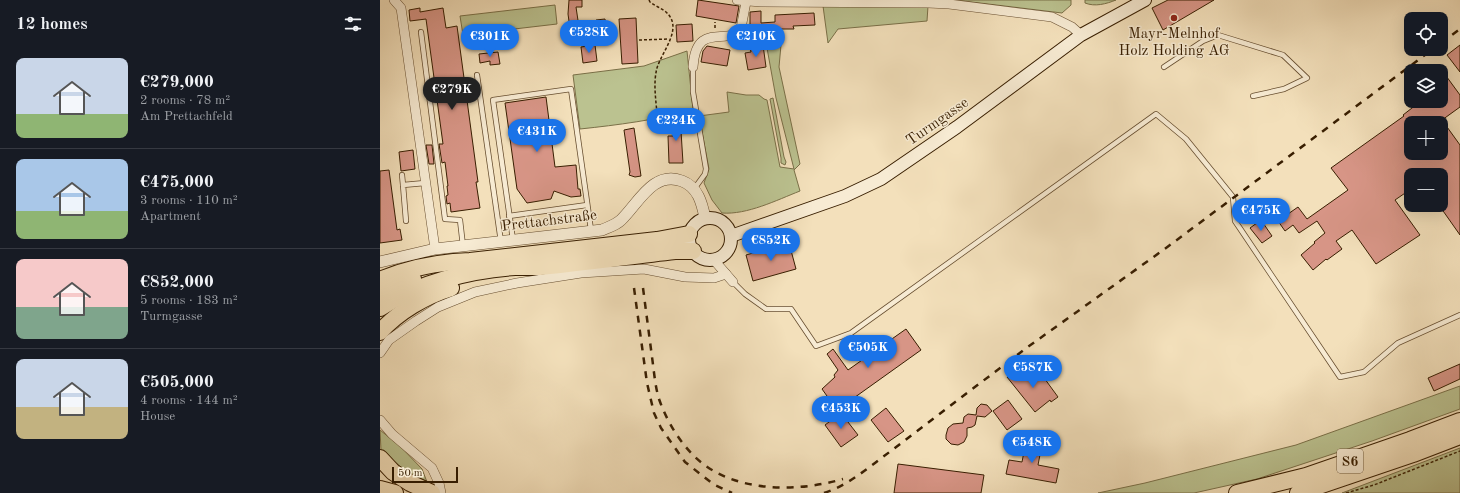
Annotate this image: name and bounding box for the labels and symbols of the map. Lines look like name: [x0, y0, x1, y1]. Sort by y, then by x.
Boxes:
marker: Mayr-Melnhof Holz Holding AG: [1169, 13, 1179, 23]
pin: €528K: [561, 20, 617, 54]
pin: €301K: [462, 24, 518, 58]
pin: €210K: [728, 24, 784, 58]
place label: Mayr-Melnhof Holz Holding AG: [1118, 27, 1230, 59]
pin: €279K: [424, 77, 480, 111]
street label: Turmgasse: [904, 95, 972, 149]
pin: €224K: [648, 108, 704, 142]
pin: €431K: [509, 119, 565, 153]
pin: €475K: [1233, 198, 1289, 232]
street label: Prettachstraße: [501, 208, 598, 235]
pin: €852K: [743, 228, 799, 262]
pin: €505K: [840, 335, 896, 369]
pin: €587K: [1005, 355, 1061, 389]
pin: €453K: [813, 396, 869, 430]
pin: €548K: [1004, 430, 1060, 464]
road number: S6: [1337, 449, 1363, 473]
scale bar: [392, 465, 458, 484]

